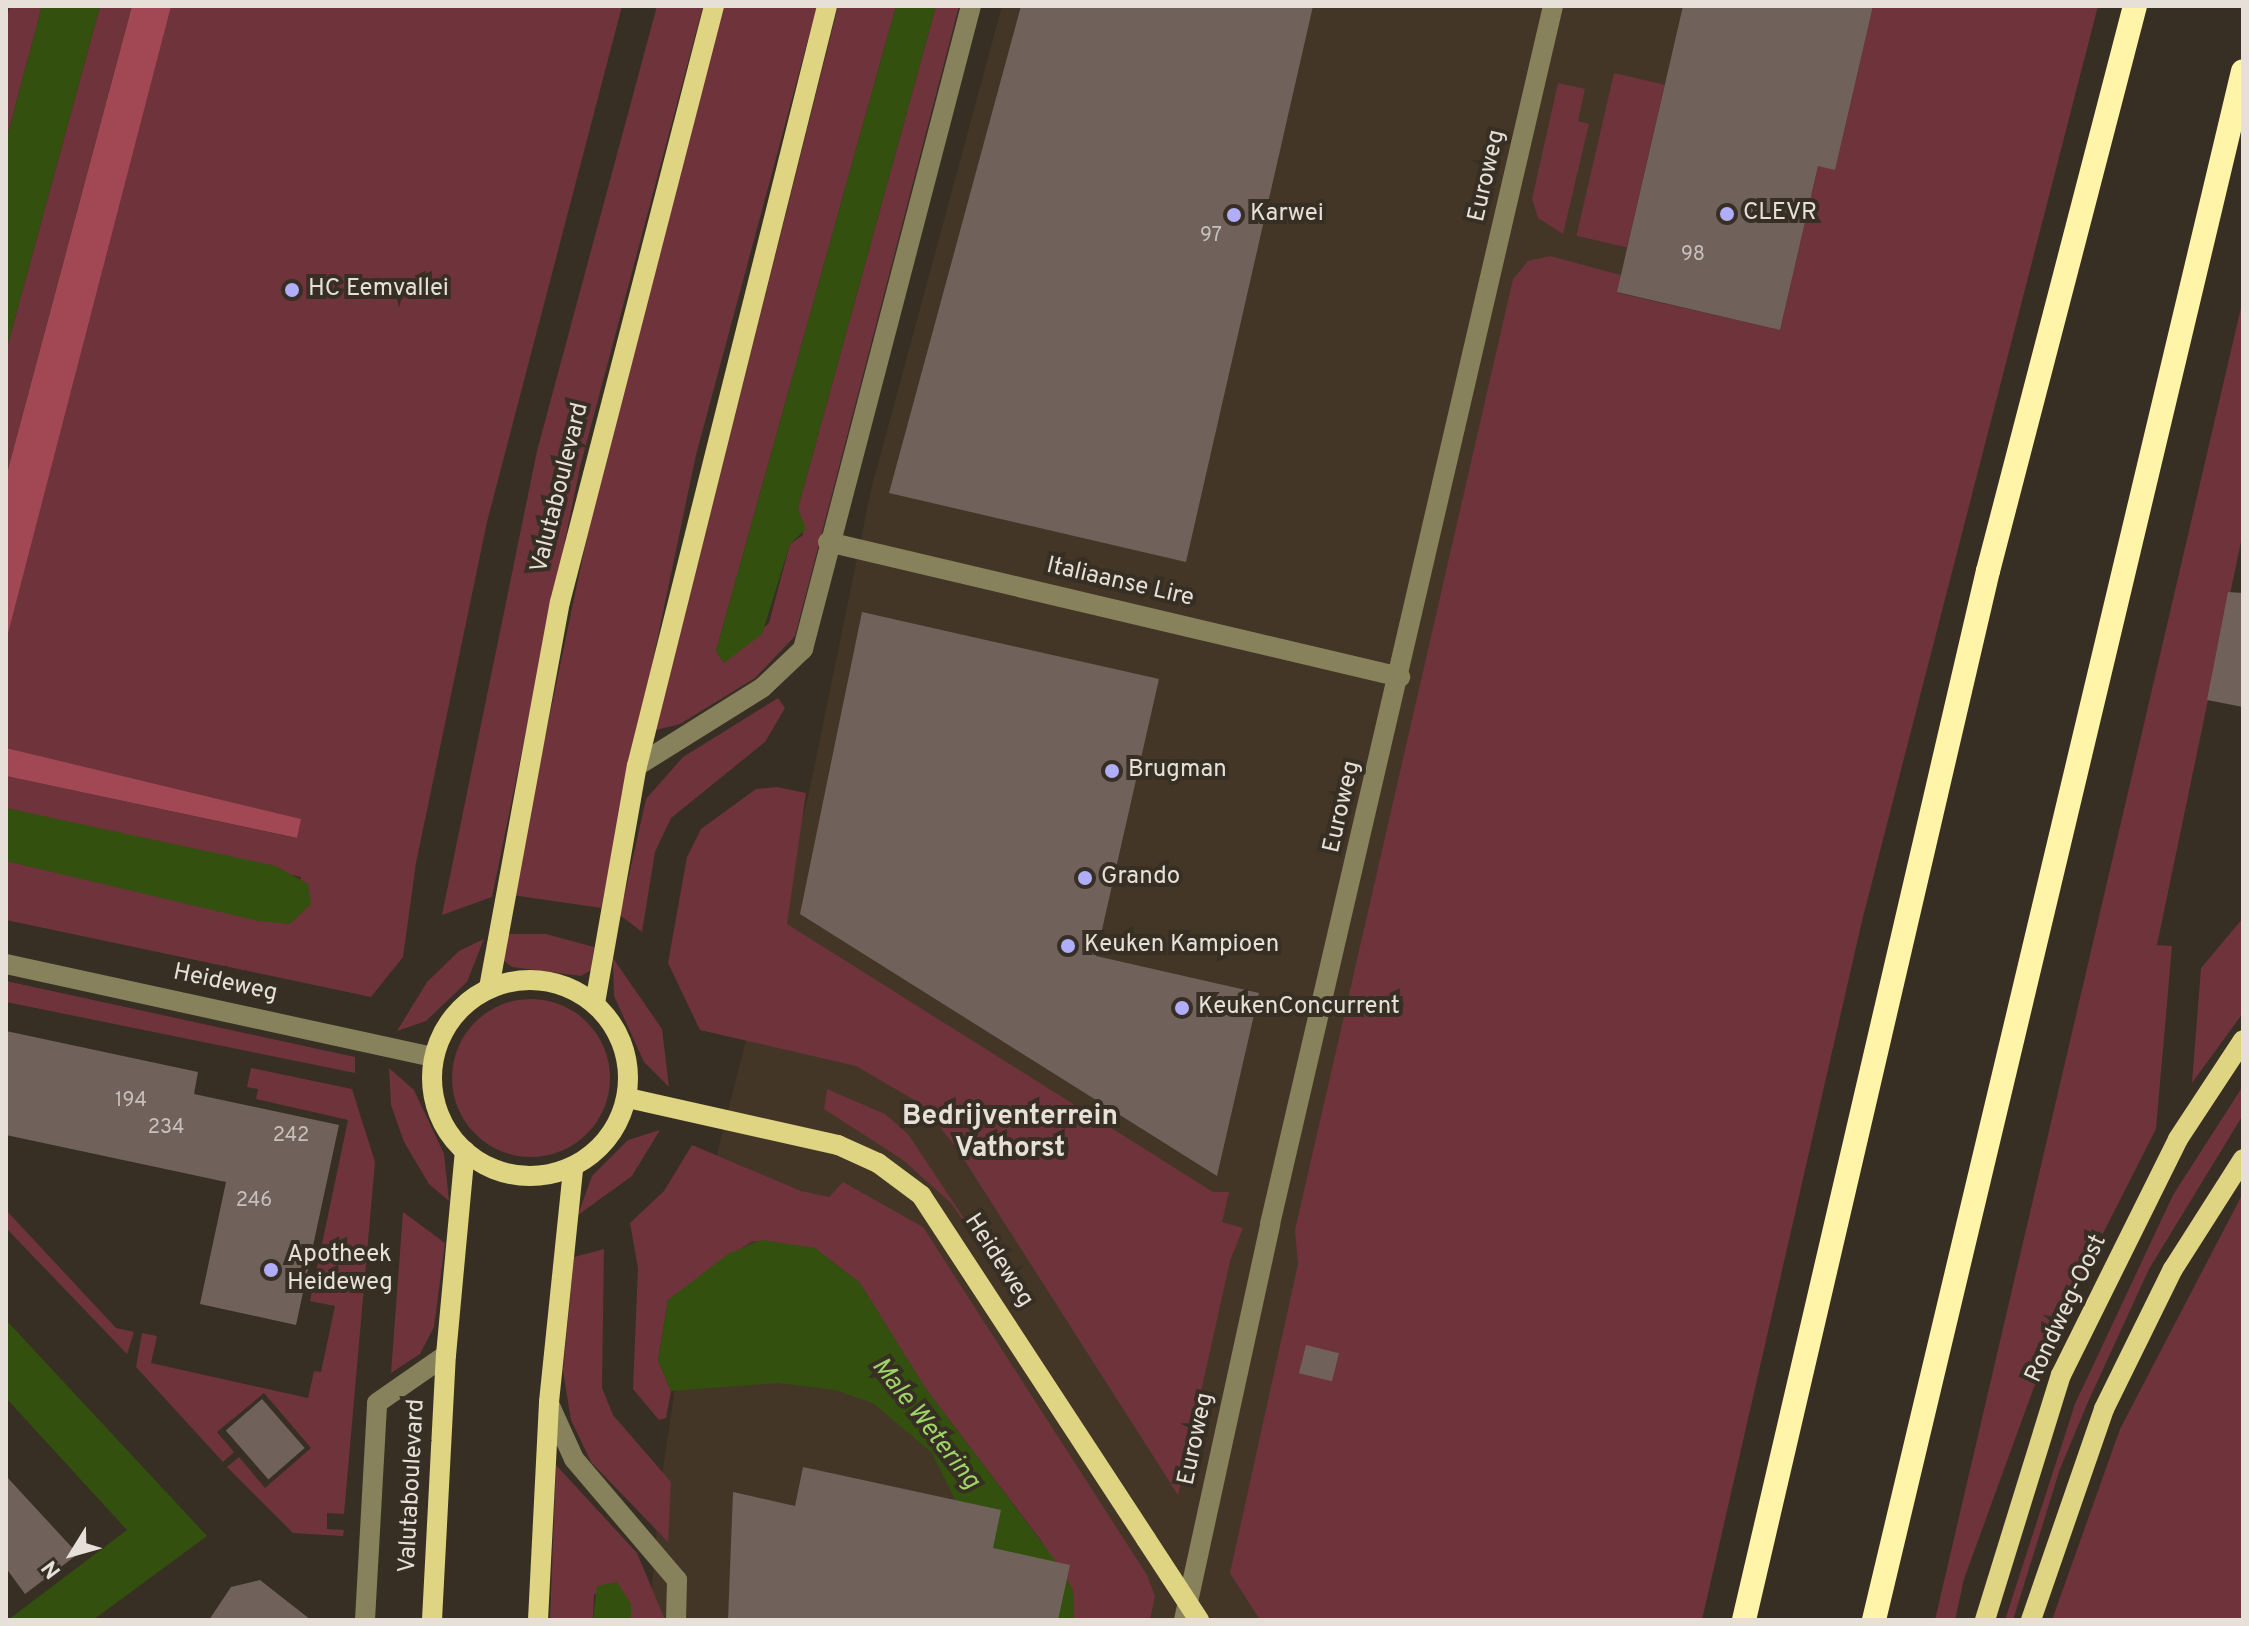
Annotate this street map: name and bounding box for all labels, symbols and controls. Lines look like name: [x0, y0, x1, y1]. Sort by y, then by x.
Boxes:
street label: Euroweg: [1463, 127, 1513, 225]
place label: CLEVR: [1743, 200, 1817, 228]
place label: Karwei: [1250, 201, 1324, 229]
marker: CLEVR: [1718, 205, 1736, 223]
marker: Karwei: [1225, 206, 1243, 224]
house number: 97: [1200, 224, 1222, 248]
house number: 98: [1681, 243, 1705, 267]
place label: HC Eemvallei: [308, 276, 449, 304]
marker: HC Eemvallei: [283, 281, 301, 299]
street label: Valutaboulevard: [526, 400, 596, 576]
street label: Italiaanse Lire: [1043, 552, 1197, 614]
place label: Brugman: [1128, 757, 1227, 785]
street label: Euroweg: [1318, 758, 1368, 856]
marker: Brugman: [1103, 762, 1121, 780]
place label: Grando: [1101, 864, 1180, 892]
marker: Grando: [1076, 869, 1094, 887]
place label: Keuken Kampioen: [1084, 932, 1279, 960]
marker: Keuken Kampioen: [1059, 937, 1077, 955]
street label: Heideweg: [170, 959, 280, 1009]
place label: KeukenConcurrent: [1198, 994, 1400, 1022]
marker: KeukenConcurrent: [1173, 999, 1191, 1017]
house number: 194: [115, 1089, 147, 1113]
district label: Bedrijventerrein Vathorst: [902, 1100, 1118, 1166]
house number: 234: [148, 1116, 184, 1140]
house number: 242: [273, 1124, 309, 1148]
house number: 246: [236, 1189, 272, 1213]
street label: Heideweg: [957, 1209, 1039, 1313]
street label: Rondweg-Oost: [2020, 1230, 2114, 1388]
place label: Apotheek Heideweg: [287, 1242, 393, 1298]
marker: Apotheek Heideweg: [262, 1261, 280, 1279]
water label: Male Wetering: [864, 1352, 986, 1496]
street label: Euroweg: [1173, 1390, 1221, 1488]
street label: Valutaboulevard: [394, 1398, 432, 1574]
north arrow: [32, 1514, 112, 1594]
text: N: [37, 1554, 68, 1583]

